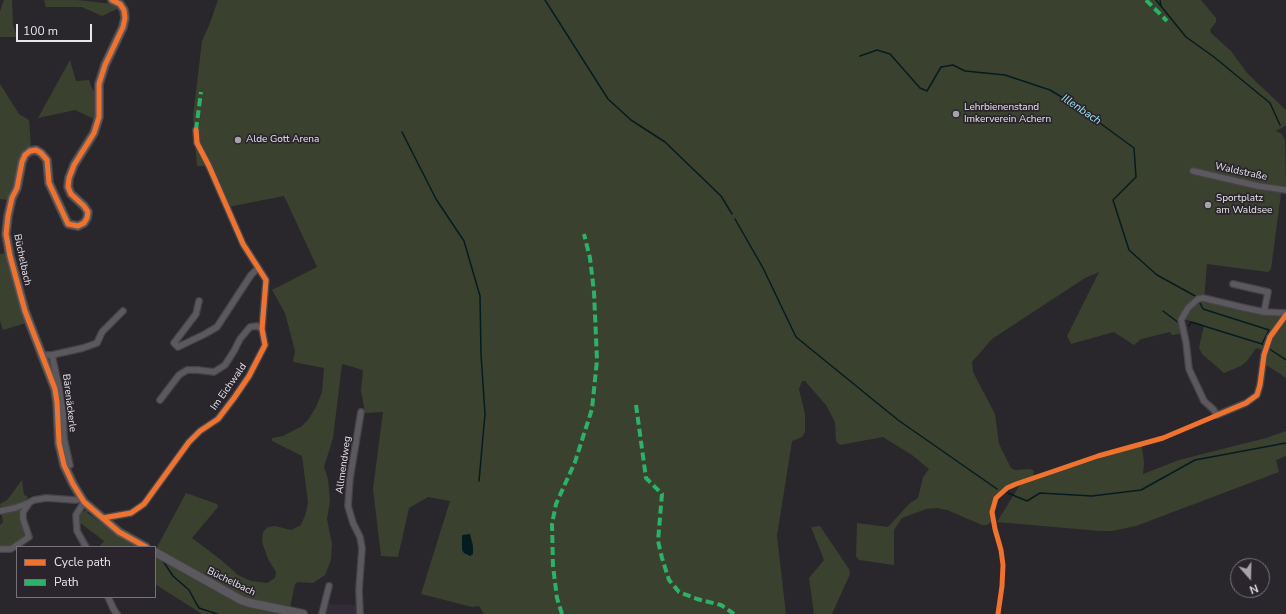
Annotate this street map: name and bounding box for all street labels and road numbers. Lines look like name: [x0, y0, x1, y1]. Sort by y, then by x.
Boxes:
street label: Waldstraße: [1214, 161, 1268, 183]
street label: Büchelbach: [11, 233, 33, 287]
street label: Im Eichwald: [208, 361, 250, 413]
street label: Bärenäckerle: [59, 373, 79, 433]
street label: Allmendweg: [334, 435, 354, 495]
street label: Büchelbach: [205, 565, 257, 599]

